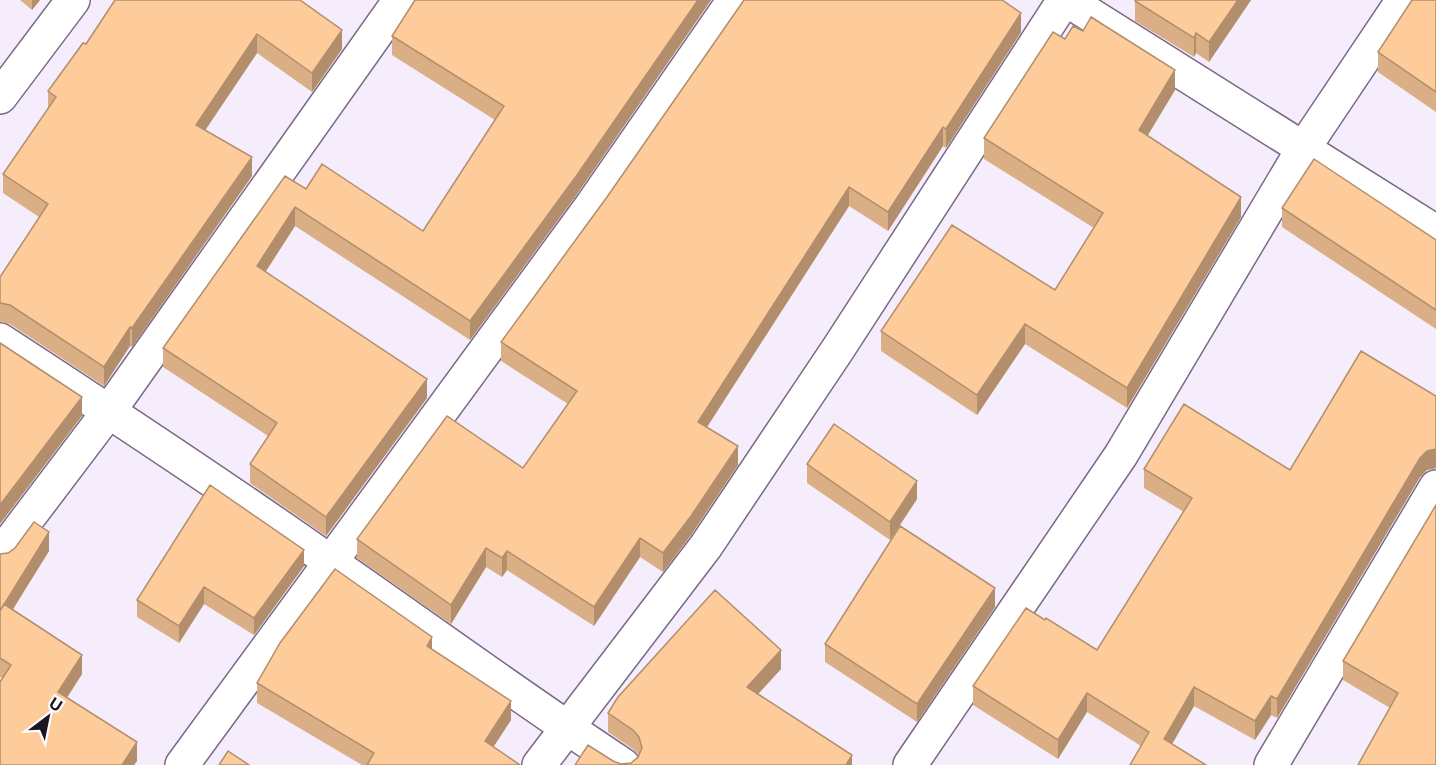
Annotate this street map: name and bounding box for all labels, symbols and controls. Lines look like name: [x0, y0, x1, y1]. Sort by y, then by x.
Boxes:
north arrow: [18, 687, 78, 747]
text: U: [46, 693, 66, 716]

